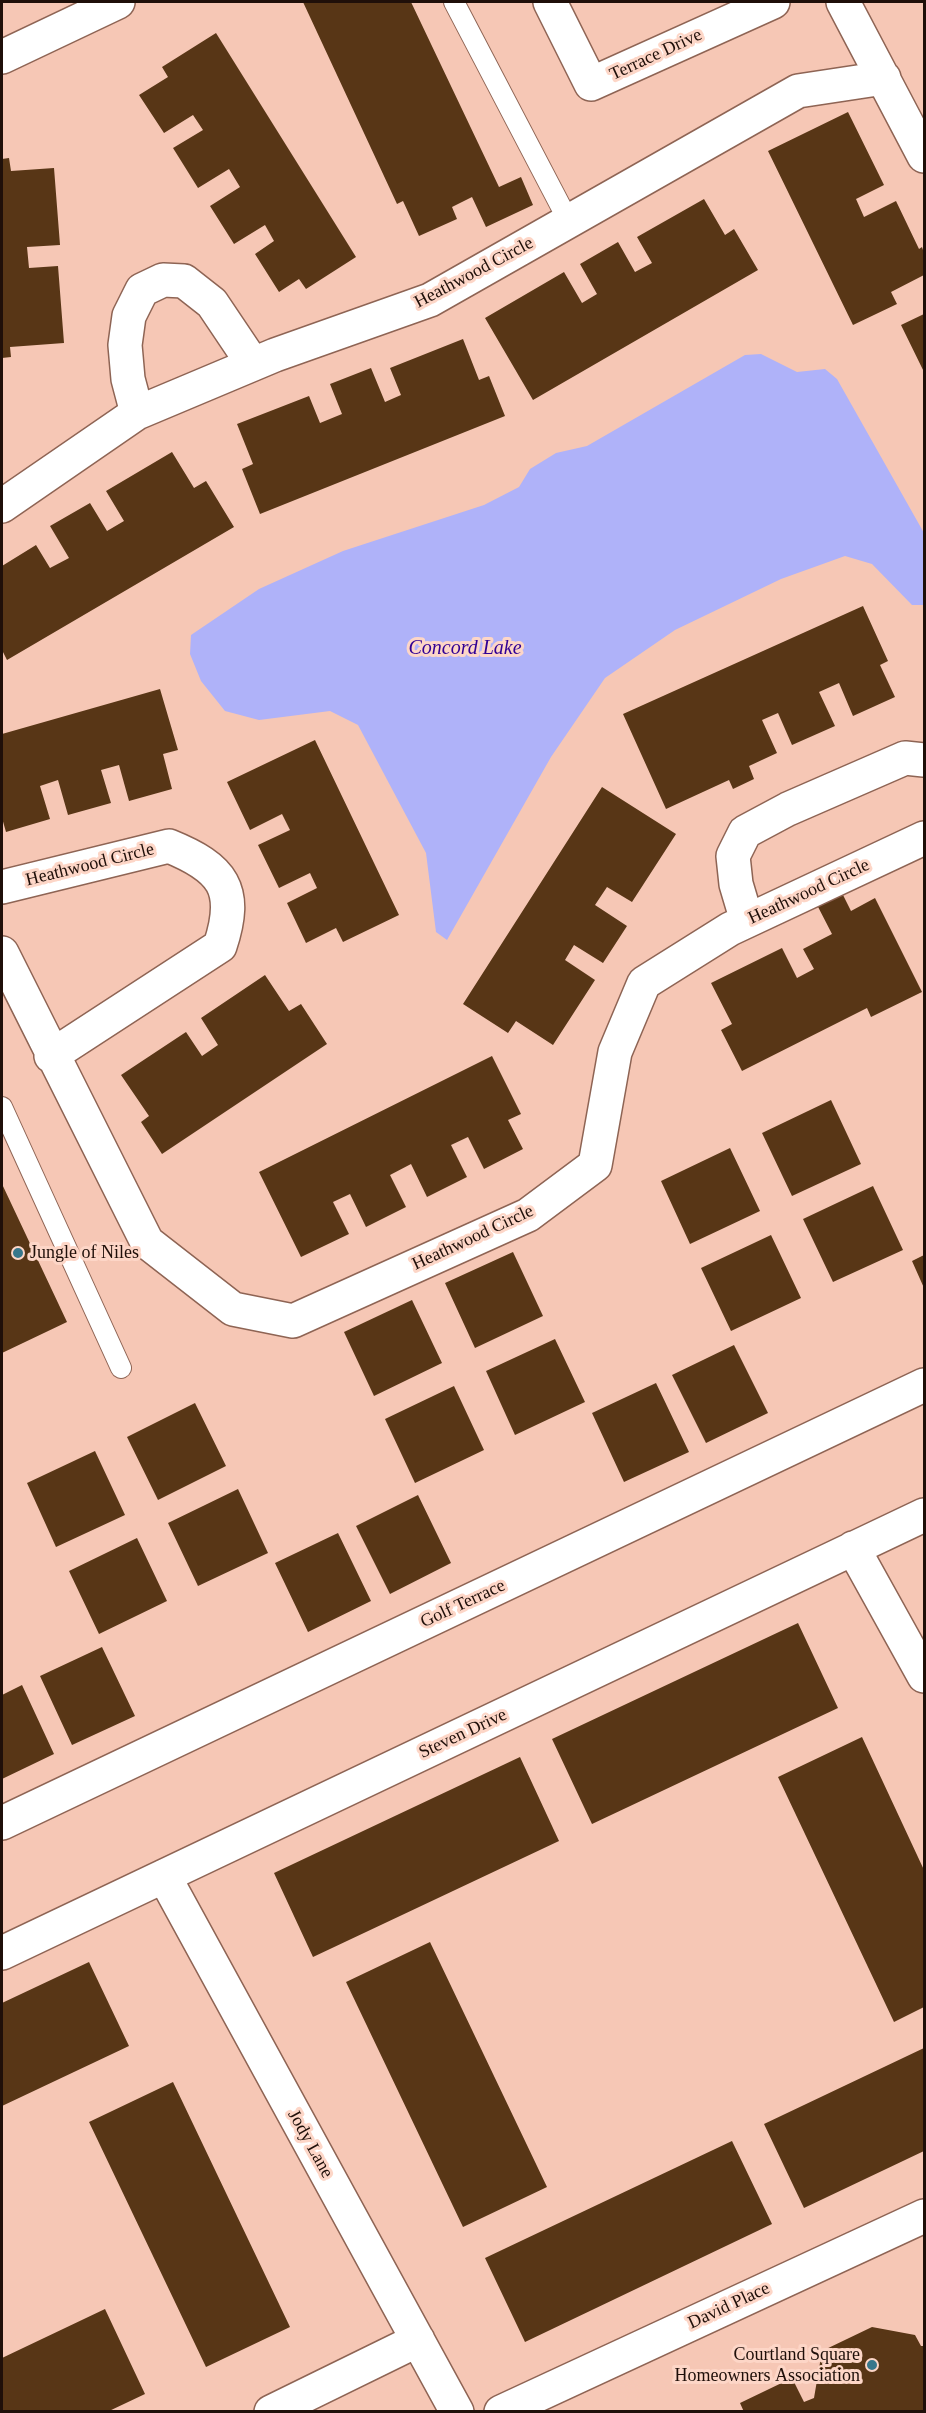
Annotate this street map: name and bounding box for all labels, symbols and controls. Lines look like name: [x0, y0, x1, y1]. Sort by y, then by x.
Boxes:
street label: Terrace Drive: [606, 24, 706, 86]
street label: Heathwood Circle: [411, 233, 537, 313]
water label: Concord Lake: [408, 637, 522, 661]
street label: Heathwood Circle: [24, 839, 156, 891]
street label: Heathwood Circle: [745, 854, 873, 930]
street label: Heathwood Circle: [409, 1200, 537, 1276]
place label: Jungle of Niles: [30, 1242, 139, 1264]
marker: Jungle of Niles: [11, 1246, 25, 1260]
street label: Golf Terrace: [417, 1575, 509, 1633]
street label: Steven Drive: [416, 1704, 510, 1764]
street label: Jody Lane: [283, 2106, 337, 2182]
street label: David Place: [685, 2278, 773, 2334]
place label: Courtland Square Homeowners Association: [675, 2344, 860, 2386]
marker: Courtland Square Homeowners Association: [865, 2358, 879, 2372]

